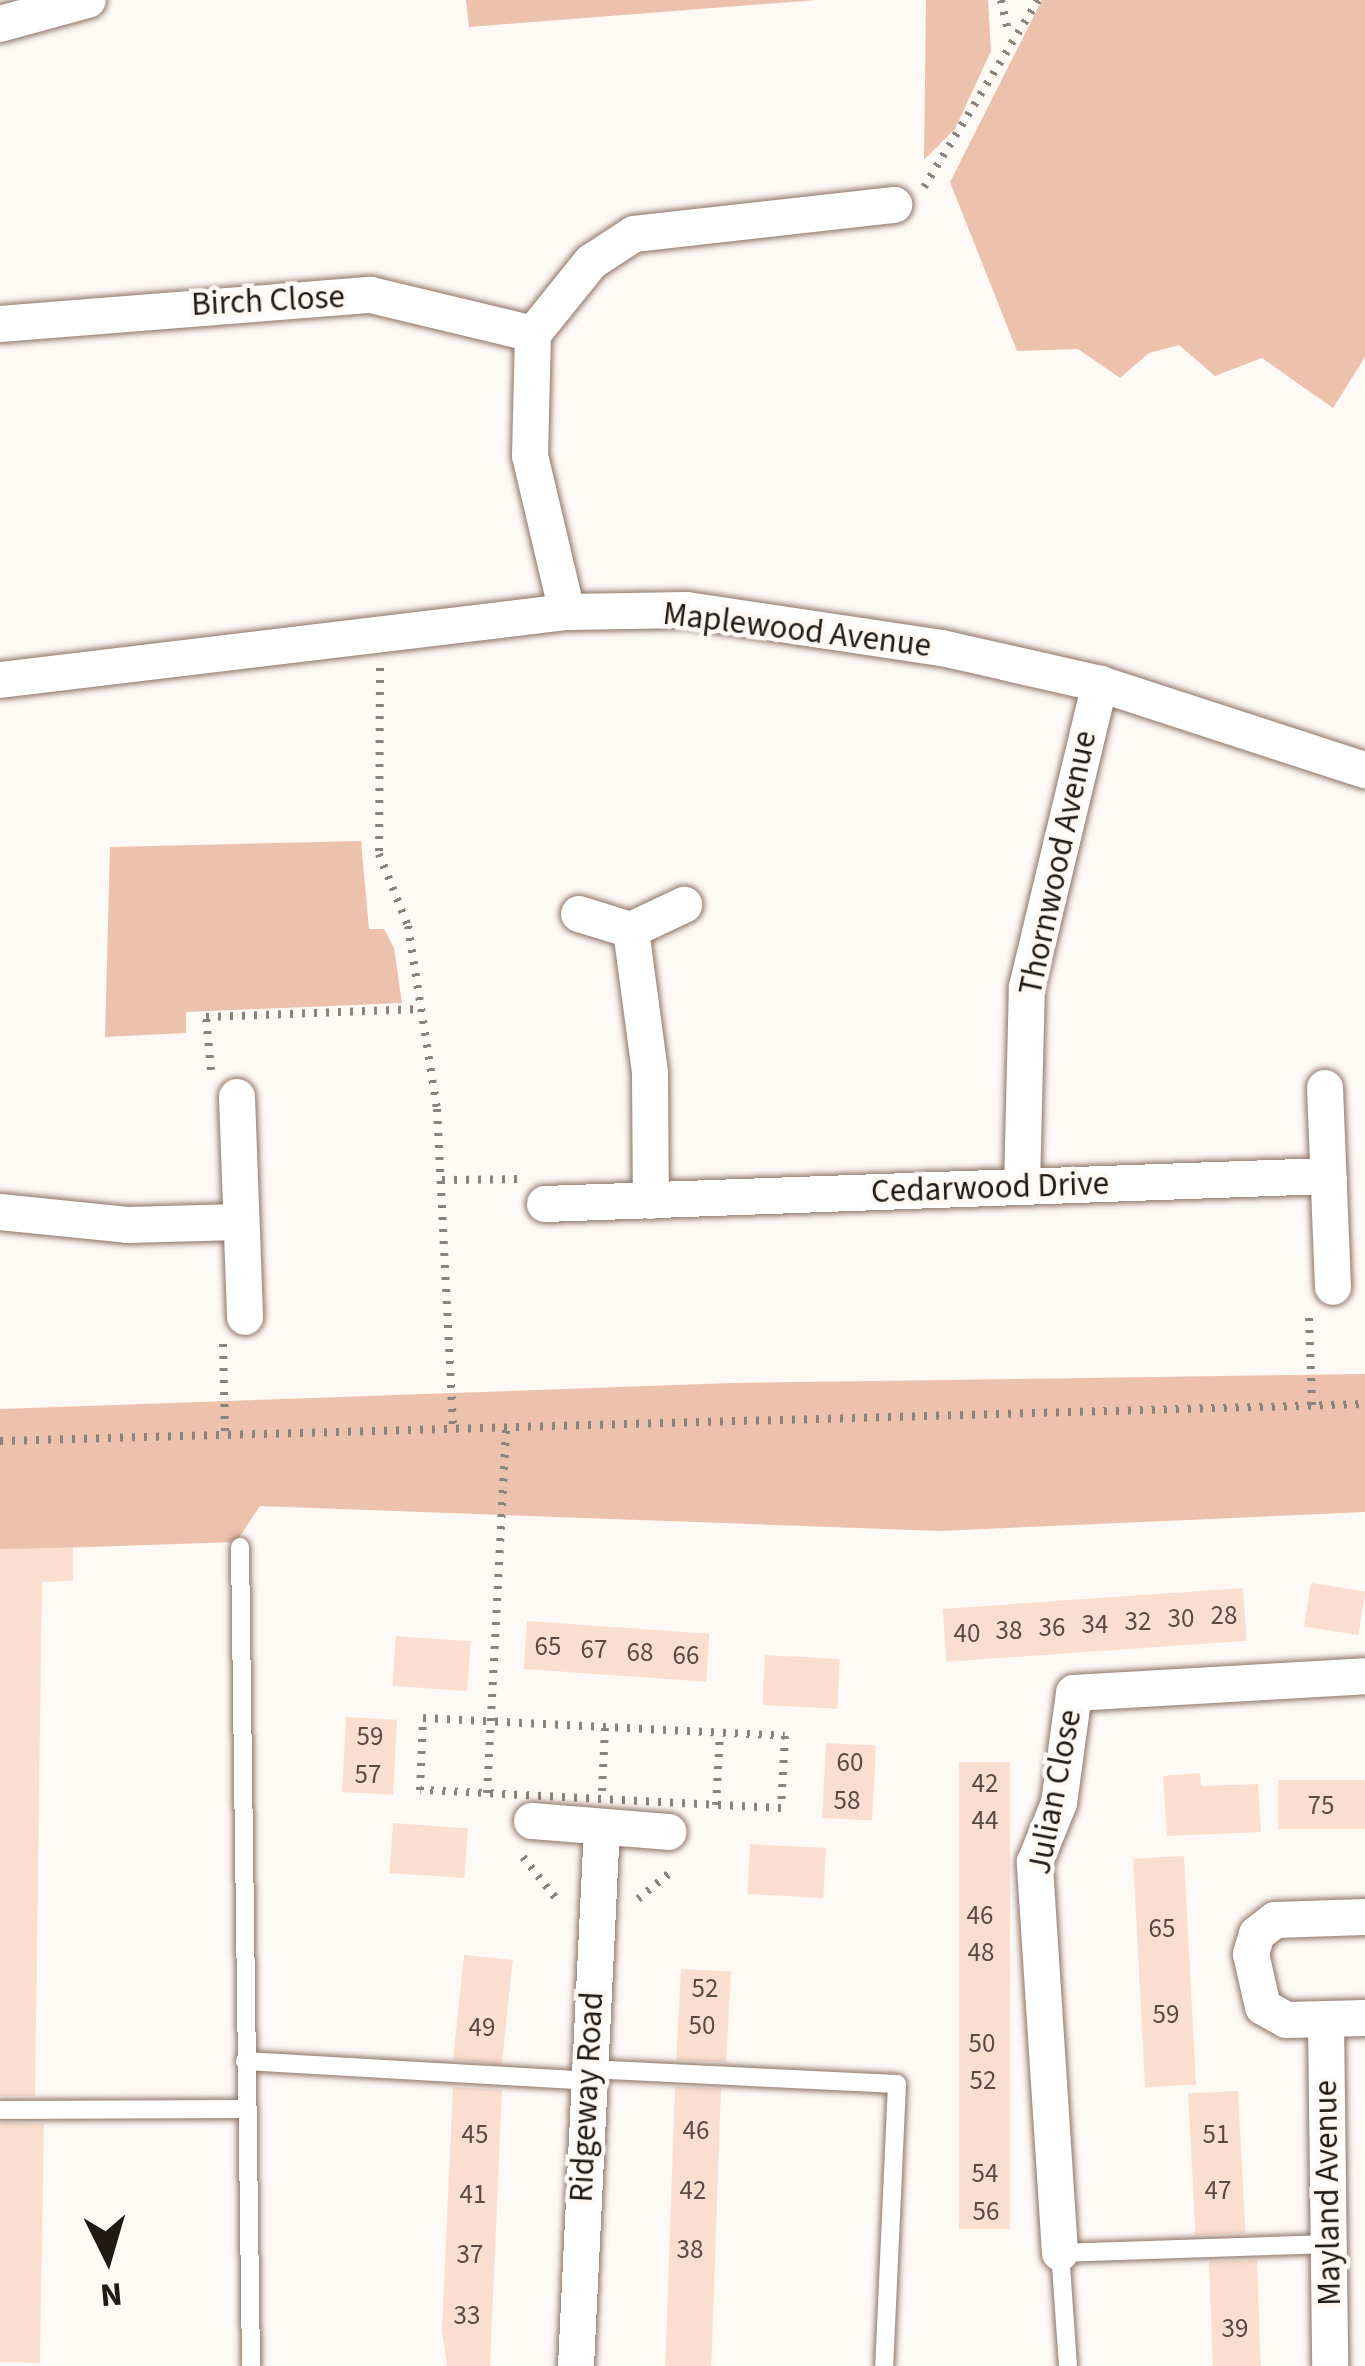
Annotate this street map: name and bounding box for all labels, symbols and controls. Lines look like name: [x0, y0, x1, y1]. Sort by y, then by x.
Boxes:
street label: Birch Close: [190, 277, 346, 325]
street label: Maplewood Avenue: [661, 594, 933, 666]
street label: Thornwood Avenue: [1011, 727, 1105, 999]
street label: Cedarwood Drive: [870, 1164, 1110, 1212]
house number: 28: [1211, 1600, 1237, 1632]
house number: 30: [1168, 1603, 1194, 1635]
house number: 32: [1125, 1606, 1151, 1638]
house number: 34: [1082, 1609, 1108, 1641]
house number: 36: [1039, 1612, 1065, 1644]
house number: 38: [996, 1615, 1022, 1647]
house number: 40: [954, 1618, 980, 1650]
house number: 65: [535, 1631, 561, 1663]
house number: 67: [581, 1634, 607, 1666]
house number: 68: [627, 1637, 653, 1669]
house number: 66: [673, 1640, 699, 1672]
street label: Julian Close: [1020, 1706, 1090, 1878]
house number: 59: [357, 1721, 383, 1753]
house number: 60: [837, 1747, 863, 1779]
house number: 57: [355, 1759, 381, 1791]
house number: 42: [972, 1768, 998, 1800]
house number: 58: [834, 1785, 860, 1817]
house number: 75: [1308, 1790, 1334, 1822]
house number: 44: [972, 1805, 998, 1837]
house number: 46: [967, 1900, 993, 1932]
house number: 65: [1149, 1913, 1175, 1945]
house number: 48: [968, 1937, 994, 1969]
house number: 52: [692, 1973, 718, 2005]
street label: Ridgeway Road: [562, 1991, 612, 2203]
house number: 59: [1153, 1999, 1179, 2031]
house number: 50: [689, 2010, 715, 2042]
house number: 49: [469, 2012, 495, 2044]
house number: 50: [969, 2028, 995, 2060]
house number: 52: [970, 2065, 996, 2097]
street label: Mayland Avenue: [1306, 2080, 1350, 2306]
house number: 46: [683, 2115, 709, 2147]
house number: 45: [462, 2119, 488, 2151]
house number: 51: [1203, 2119, 1229, 2151]
house number: 54: [972, 2158, 998, 2190]
house number: 42: [680, 2175, 706, 2207]
house number: 47: [1205, 2175, 1231, 2207]
house number: 41: [460, 2179, 486, 2211]
house number: 56: [973, 2196, 999, 2228]
north arrow: [48, 2198, 168, 2318]
house number: 38: [677, 2234, 703, 2266]
house number: 37: [457, 2239, 483, 2271]
text: N: [98, 2270, 124, 2319]
house number: 33: [454, 2300, 480, 2332]
house number: 39: [1222, 2313, 1248, 2345]

